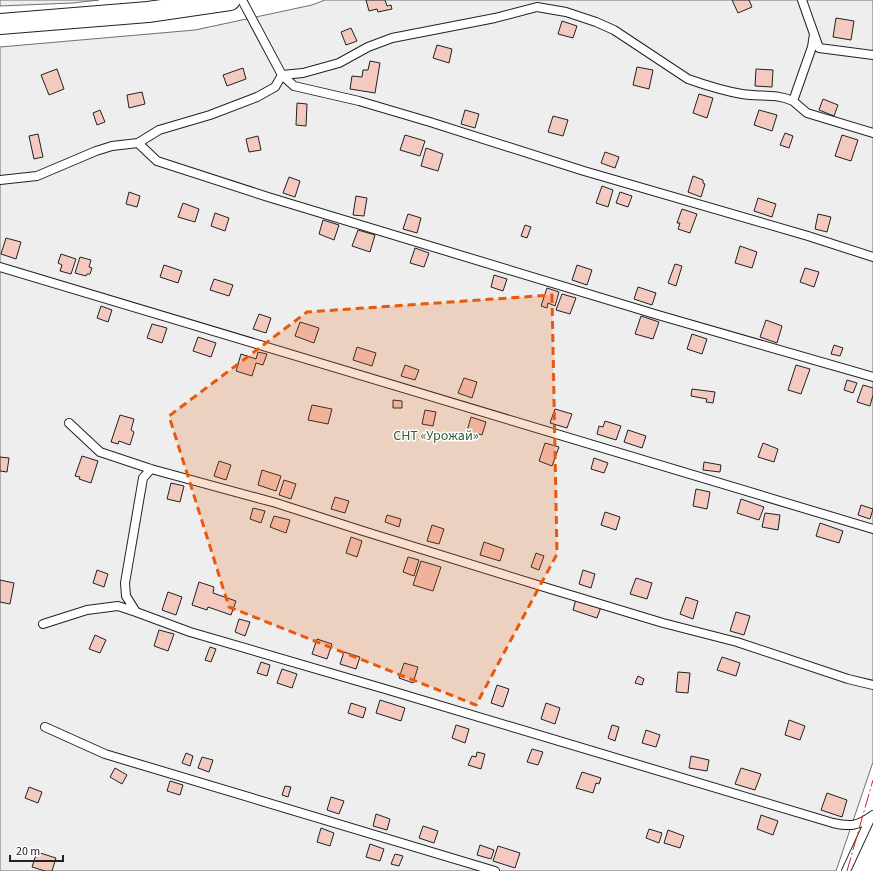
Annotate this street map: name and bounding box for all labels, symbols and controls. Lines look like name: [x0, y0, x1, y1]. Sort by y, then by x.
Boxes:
park label: СНТ «Урожай»: [393, 426, 479, 446]
scale bar: [10, 837, 63, 863]
text: 20 m: [16, 843, 40, 860]

